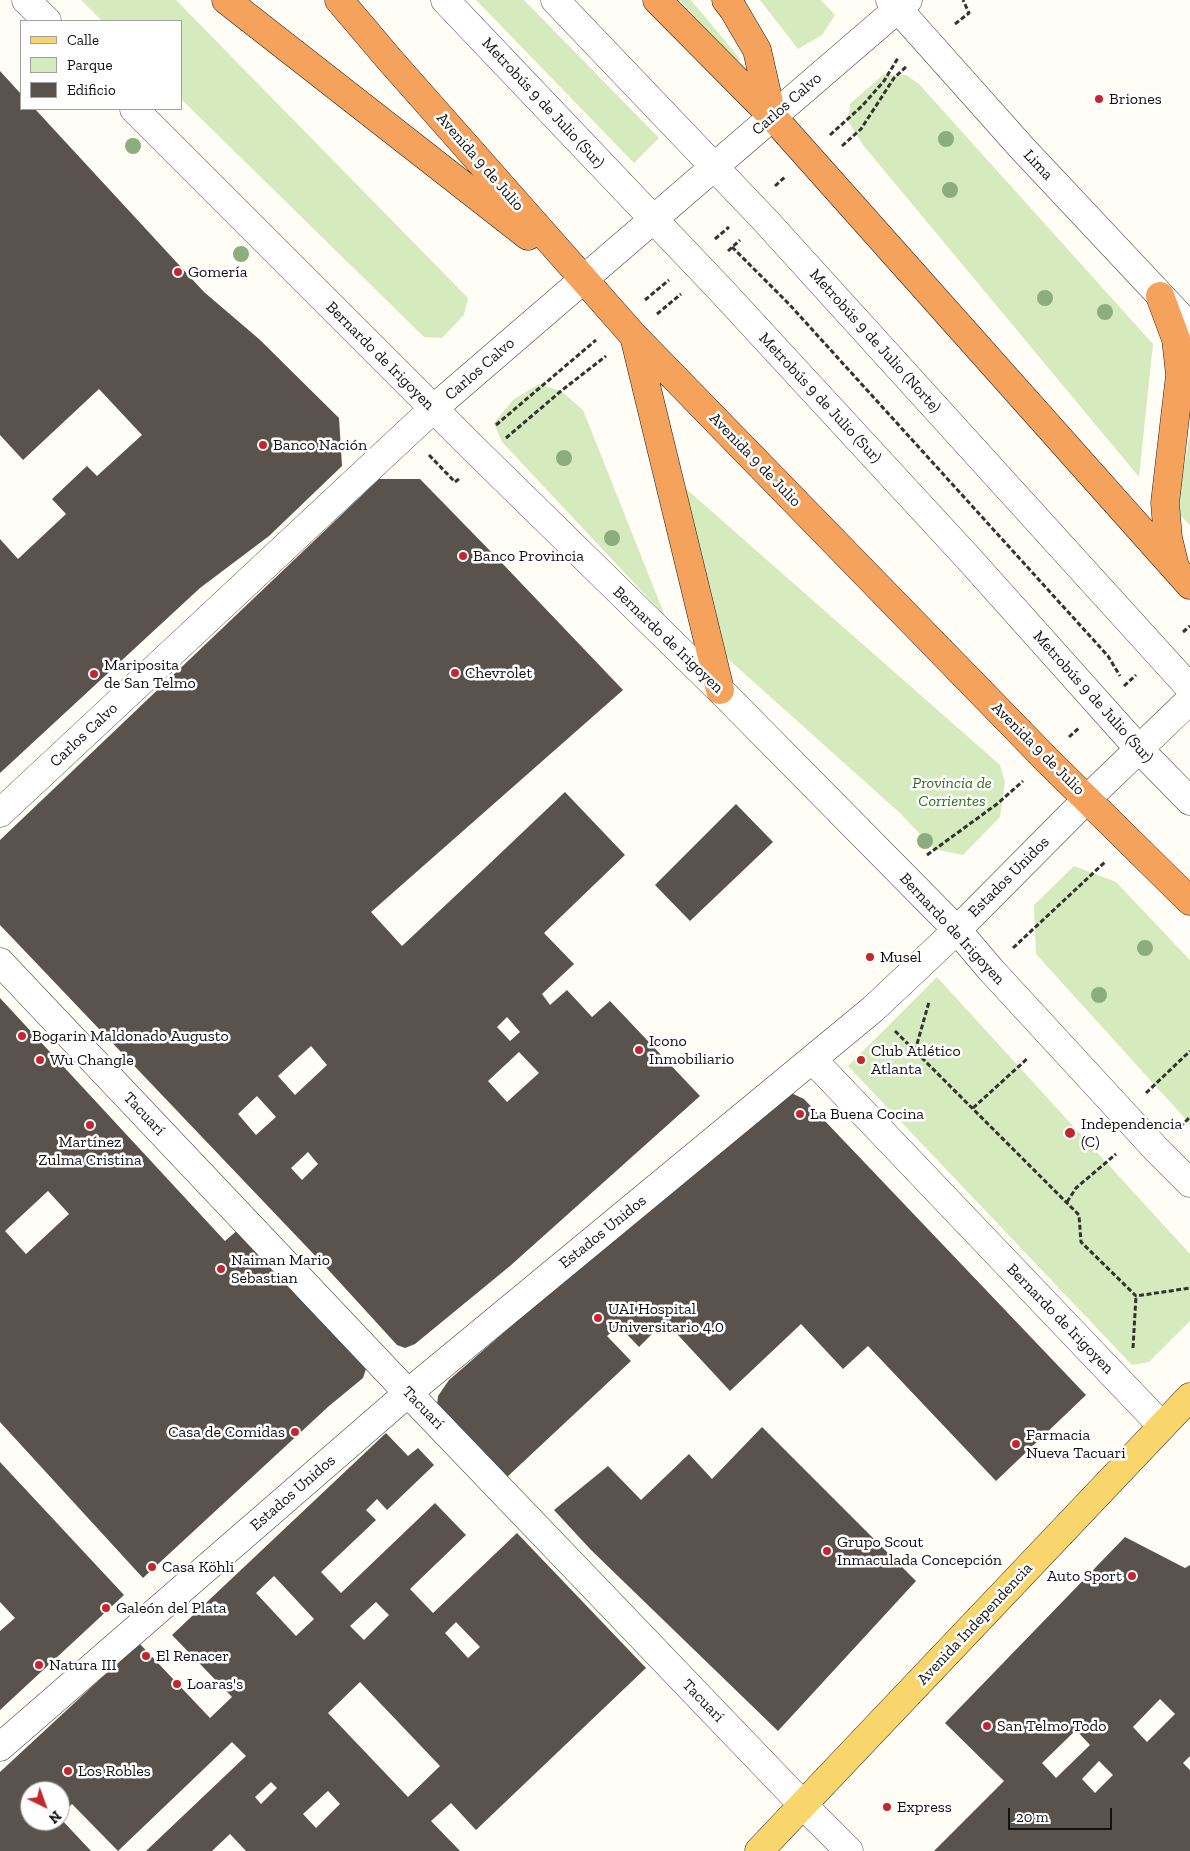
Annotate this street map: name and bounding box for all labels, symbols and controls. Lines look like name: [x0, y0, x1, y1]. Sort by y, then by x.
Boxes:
legend: [20, 20, 182, 110]
text: Calle: [67, 31, 99, 49]
street label: Metrobús 9 de Julio (Sur): [478, 34, 608, 172]
text: Parque: [67, 56, 113, 74]
street label: Carlos Calvo: [748, 69, 826, 139]
text: Edificio: [67, 81, 116, 99]
place label: Briones: [1109, 89, 1162, 109]
marker: Briones: [1093, 93, 1105, 105]
street label: Avenida 9 de Julio: [432, 109, 528, 215]
street label: Lima: [1019, 146, 1057, 184]
place label: Gomería: [188, 262, 248, 282]
street label: Metrobús 9 de Julio (Norte): [805, 265, 945, 417]
marker: Gomería: [172, 266, 184, 278]
street label: Bernardo de Irigoyen: [322, 298, 438, 414]
street label: Metrobús 9 de Julio (Sur): [755, 329, 885, 467]
street label: Carlos Calvo: [441, 334, 519, 404]
street label: Avenida 9 de Julio: [705, 409, 805, 511]
place label: Banco Nación: [273, 435, 367, 455]
marker: Banco Nación: [257, 439, 269, 451]
place label: Banco Provincia: [473, 546, 584, 566]
marker: Banco Provincia: [457, 550, 469, 562]
street label: Bernardo de Irigoyen: [609, 582, 727, 698]
street label: Metrobús 9 de Julio (Sur): [1029, 627, 1157, 767]
place label: Mariposita de San Telmo: [104, 655, 196, 693]
place label: Chevrolet: [465, 663, 532, 683]
marker: Chevrolet: [449, 667, 461, 679]
marker: Mariposita de San Telmo: [88, 668, 100, 680]
street label: Avenida 9 de Julio: [987, 698, 1089, 800]
street label: Carlos Calvo: [46, 699, 122, 771]
park label: Provincia de Corrientes: [912, 773, 992, 811]
street label: Estados Unidos: [965, 833, 1053, 921]
street label: Bernardo de Irigoyen: [895, 869, 1009, 989]
place label: Musel: [880, 947, 922, 967]
marker: Musel: [864, 951, 876, 963]
place label: Bogarin Maldonado Augusto: [32, 1026, 229, 1046]
marker: Bogarin Maldonado Augusto: [16, 1030, 28, 1042]
place label: Icono Inmobiliario: [649, 1031, 734, 1069]
place label: Club Atlético Atlanta: [871, 1041, 961, 1079]
marker: Icono Inmobiliario: [633, 1044, 645, 1056]
place label: Wu Changle: [50, 1050, 134, 1070]
marker: Wu Changle: [34, 1054, 46, 1066]
marker: Club Atlético Atlanta: [855, 1054, 867, 1066]
street label: Tacuarí: [119, 1088, 169, 1140]
place label: La Buena Cocina: [810, 1104, 924, 1124]
marker: La Buena Cocina: [794, 1108, 806, 1120]
place label: Independencia (C): [1081, 1114, 1182, 1152]
marker: Martínez Zulma Cristina: [84, 1119, 96, 1131]
marker: Independencia (C): [1063, 1126, 1077, 1140]
place label: Martínez Zulma Cristina: [38, 1132, 142, 1170]
street label: Estados Unidos: [556, 1191, 650, 1273]
place label: Naiman Mario Sebastian: [231, 1250, 330, 1288]
street label: Bernardo de Irigoyen: [1002, 1260, 1118, 1378]
marker: Naiman Mario Sebastian: [215, 1263, 227, 1275]
place label: UAI Hospital Universitario 4.0: [608, 1299, 724, 1337]
marker: UAI Hospital Universitario 4.0: [592, 1312, 604, 1324]
street label: Tacuarí: [398, 1382, 448, 1434]
place label: Casa de Comidas: [168, 1422, 285, 1442]
place label: Farmacia Nueva Tacuari: [1026, 1425, 1126, 1463]
marker: Casa de Comidas: [289, 1426, 301, 1438]
marker: Farmacia Nueva Tacuari: [1010, 1438, 1022, 1450]
street label: Estados Unidos: [247, 1451, 339, 1535]
place label: Grupo Scout Inmaculada Concepción: [837, 1532, 1002, 1570]
marker: Grupo Scout Inmaculada Concepción: [821, 1545, 833, 1557]
place label: Casa Köhli: [162, 1557, 234, 1577]
street label: Avenida Independencia: [913, 1559, 1037, 1689]
marker: Casa Köhli: [146, 1561, 158, 1573]
place label: Auto Sport: [1047, 1566, 1122, 1586]
marker: Auto Sport: [1126, 1570, 1138, 1582]
place label: Galeón del Plata: [116, 1598, 227, 1618]
marker: Galeón del Plata: [100, 1602, 112, 1614]
place label: El Renacer: [156, 1646, 229, 1666]
marker: El Renacer: [140, 1650, 152, 1662]
place label: Natura III: [49, 1655, 117, 1675]
marker: Natura III: [33, 1659, 45, 1671]
place label: Loaras's: [187, 1674, 243, 1694]
street label: Tacuarí: [678, 1675, 728, 1727]
marker: Loaras's: [171, 1678, 183, 1690]
place label: San Telmo Todo: [997, 1716, 1106, 1736]
marker: San Telmo Todo: [981, 1720, 993, 1732]
place label: Los Robles: [78, 1761, 151, 1781]
marker: Los Robles: [62, 1765, 74, 1777]
north arrow: [20, 1781, 70, 1831]
place label: Express: [897, 1797, 952, 1817]
scale bar: [1010, 1798, 1114, 1830]
marker: Express: [881, 1801, 893, 1813]
text: N: [45, 1807, 64, 1827]
text: 20 m: [1016, 1808, 1049, 1826]

